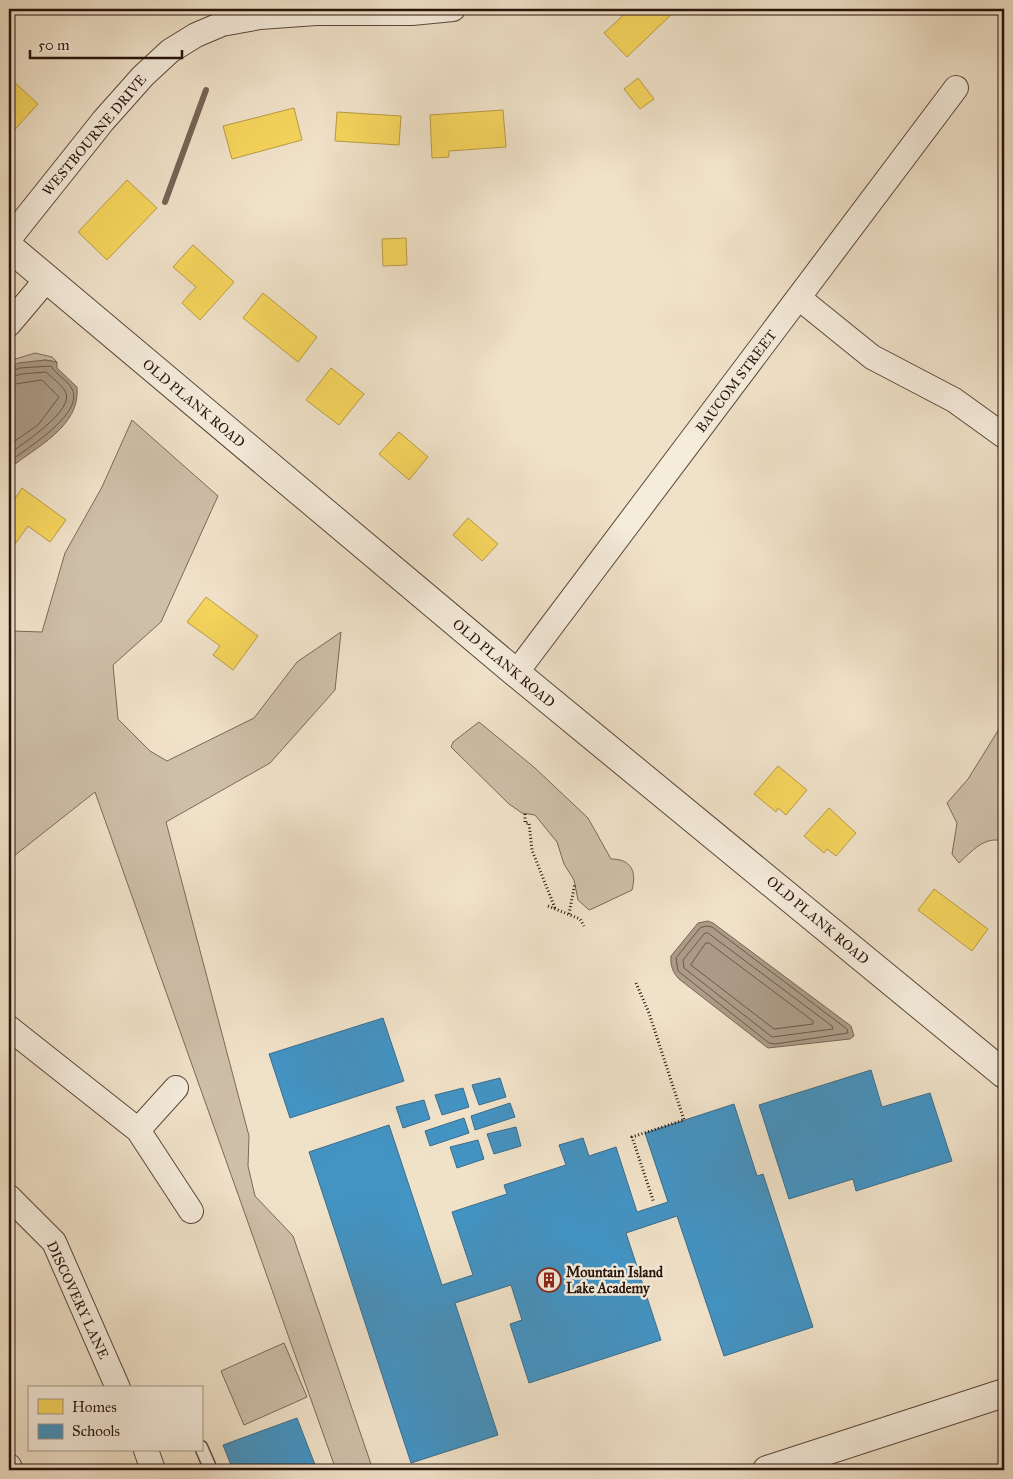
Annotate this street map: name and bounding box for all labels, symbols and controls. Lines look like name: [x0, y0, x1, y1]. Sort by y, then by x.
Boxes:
scale bar: [30, 28, 182, 60]
text: 50 m: [38, 36, 70, 54]
street label: WESTBOURNE DRIVE: [39, 71, 150, 199]
street label: BAUCOM STREET: [692, 326, 781, 436]
street label: OLD PLANK ROAD: [139, 356, 248, 451]
street label: OLD PLANK ROAD: [449, 616, 558, 711]
street label: OLD PLANK ROAD: [763, 873, 872, 968]
street label: DISCOVERY LANE: [43, 1239, 112, 1362]
place label: Mountain Island Lake Academy: [566, 1264, 664, 1298]
building icon: Mountain Island Lake Academy: [536, 1267, 562, 1293]
legend: [28, 1386, 202, 1452]
text: Homes: [72, 1398, 117, 1416]
text: Schools: [72, 1422, 120, 1440]

